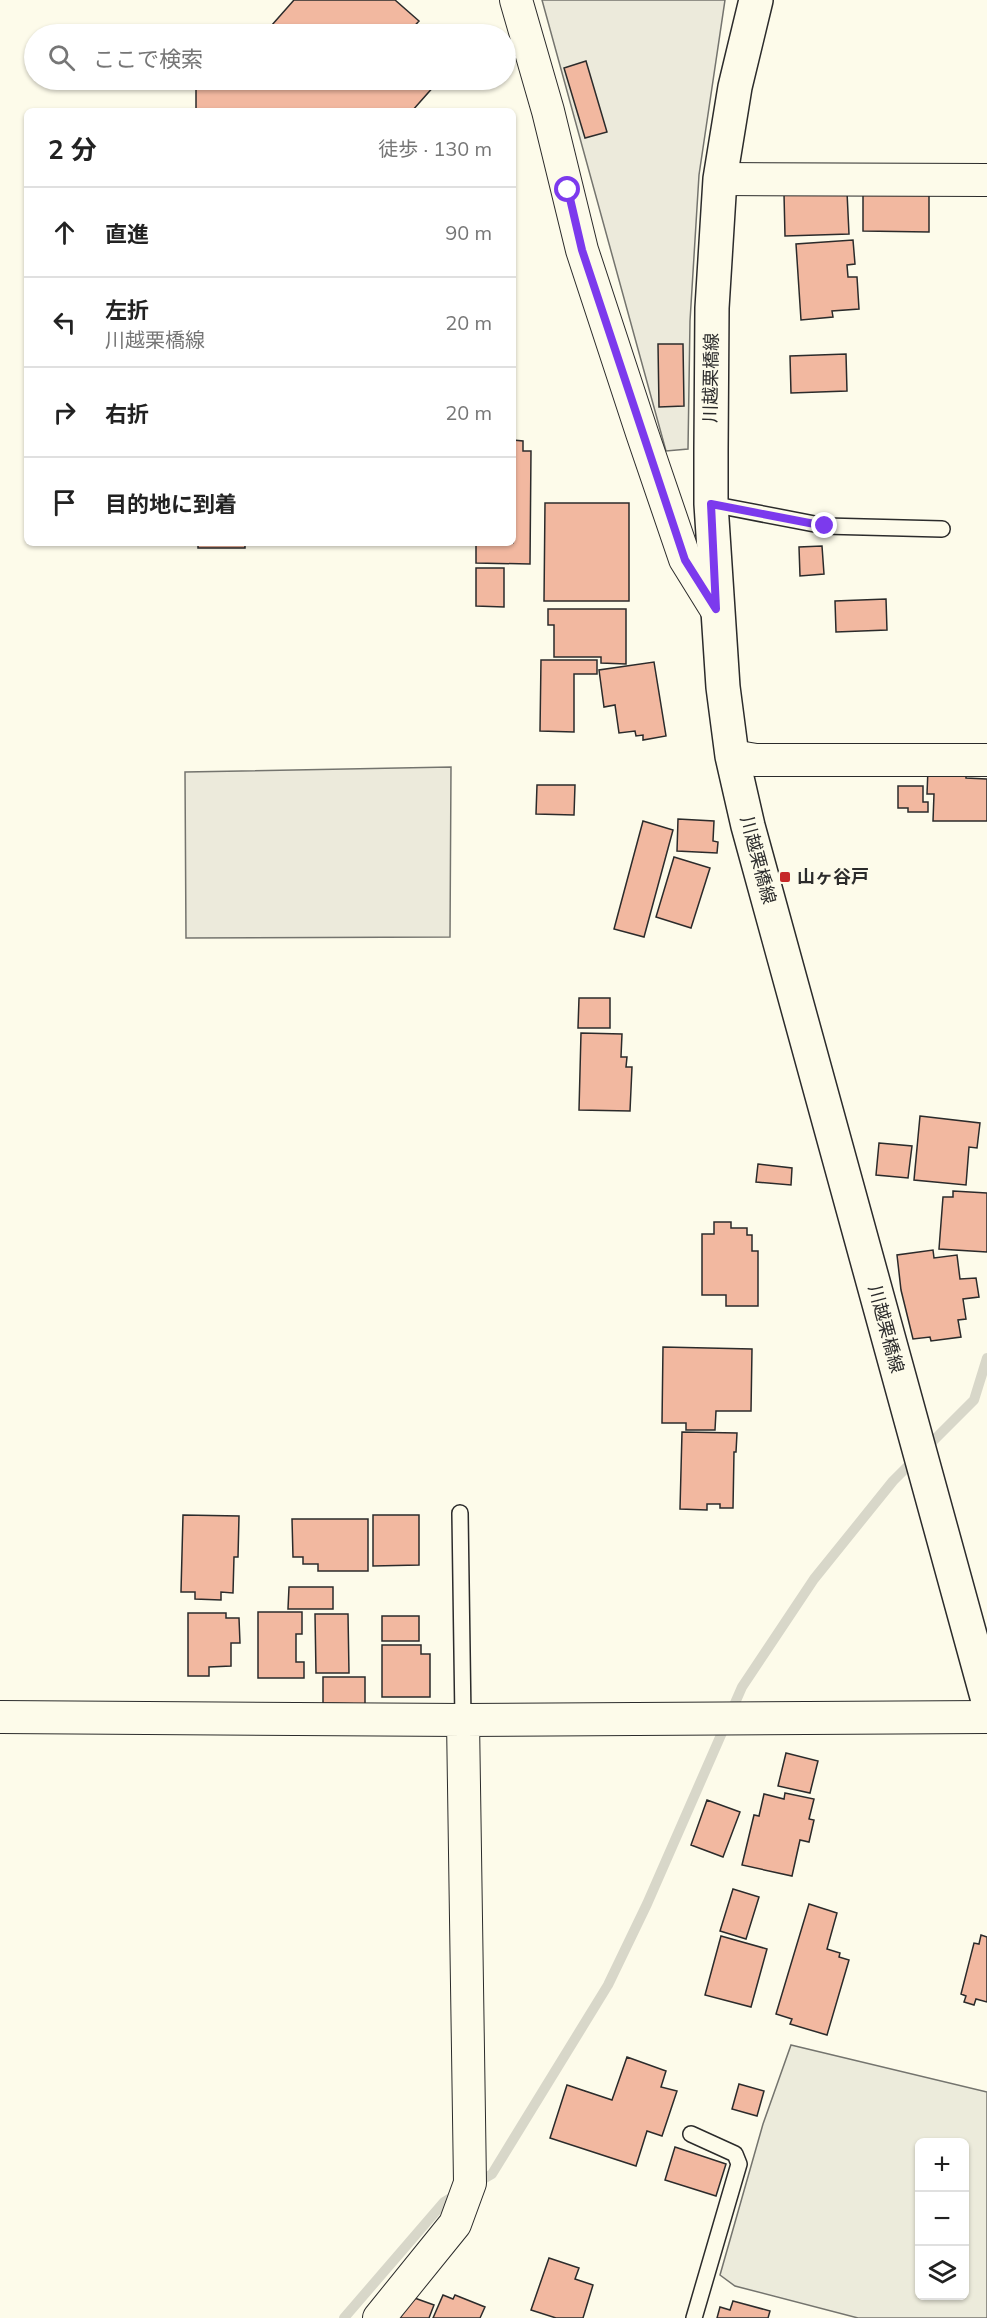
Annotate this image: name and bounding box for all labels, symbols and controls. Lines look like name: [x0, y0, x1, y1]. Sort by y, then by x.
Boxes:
search box: [24, 24, 516, 90]
icon: search: [45, 41, 78, 74]
text: ここで検索: [93, 45, 203, 73]
text: 2 分: [48, 133, 97, 166]
text: 徒歩 · 130 m: [378, 136, 492, 161]
route start: [554, 176, 580, 202]
icon: ahead: [48, 216, 81, 249]
text: 直進: [105, 220, 149, 248]
text: 90 m: [445, 220, 492, 245]
text: 左折: [105, 296, 149, 324]
icon: left: [48, 306, 81, 339]
text: 20 m: [445, 310, 492, 335]
text: 川越栗橋線: [105, 327, 205, 352]
street label: 川越栗橋線: [698, 333, 723, 423]
icon: right: [48, 396, 81, 429]
text: 右折: [105, 400, 149, 428]
text: 20 m: [445, 400, 492, 425]
icon: arrive: [48, 486, 81, 519]
text: 目的地に到着: [105, 490, 237, 518]
route end: [811, 512, 837, 538]
street label: 川越栗橋線: [736, 813, 781, 906]
place label: 山ヶ谷戸: [797, 865, 869, 888]
marker: 山ヶ谷戸: [778, 870, 792, 884]
street label: 川越栗橋線: [864, 1282, 909, 1375]
map controls: [915, 2138, 969, 2300]
button: +: [915, 2138, 969, 2192]
button: −: [915, 2192, 969, 2246]
button: layers: [915, 2246, 969, 2300]

